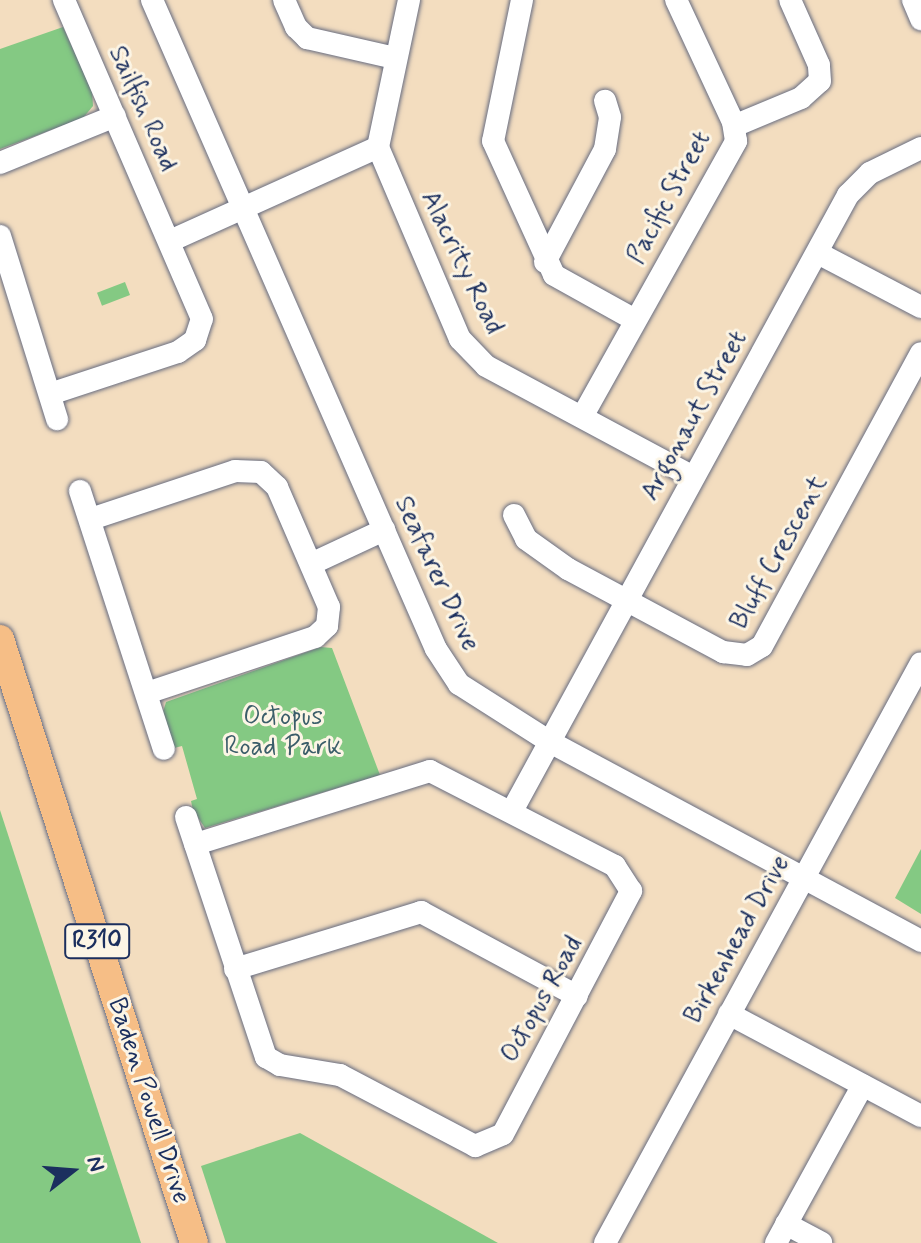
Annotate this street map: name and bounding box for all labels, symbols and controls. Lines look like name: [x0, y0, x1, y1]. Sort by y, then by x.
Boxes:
street label: Sailfish Road: [101, 42, 183, 176]
street label: Pacific Street: [621, 124, 719, 272]
street label: Alacrity Road: [413, 187, 509, 339]
street label: Argonaut Street: [634, 324, 756, 508]
street label: Bluff Crescent: [727, 474, 833, 632]
street label: Seafarer Drive: [387, 492, 485, 656]
park label: Octopus Road Park: [228, 702, 338, 764]
street label: Birkenhead Drive: [679, 850, 797, 1030]
road number: R310: [63, 921, 131, 961]
street label: Octopus Road: [496, 932, 590, 1068]
street label: Baden Powell Drive: [101, 996, 195, 1206]
north arrow: [32, 1131, 112, 1211]
text: N: [79, 1153, 110, 1175]

